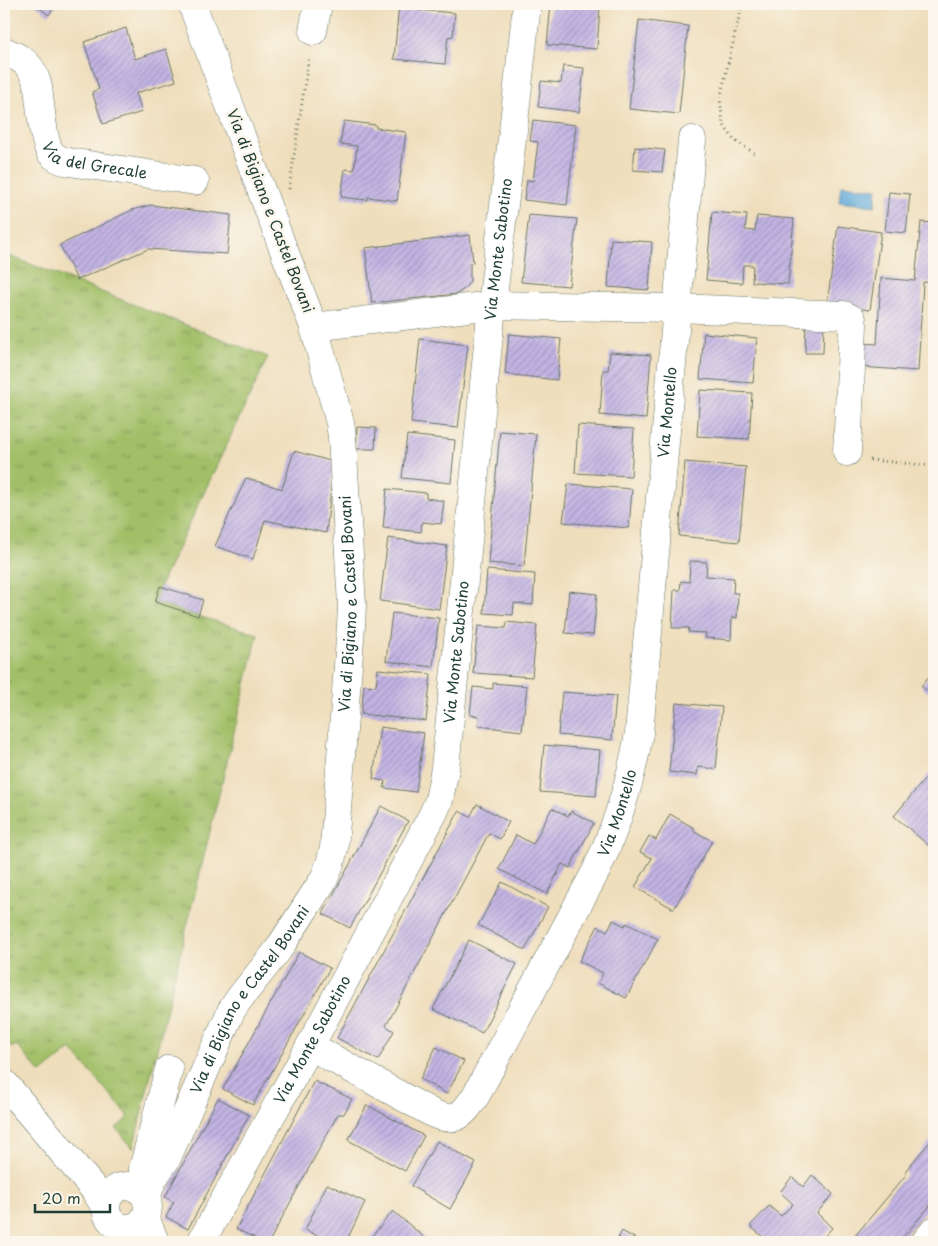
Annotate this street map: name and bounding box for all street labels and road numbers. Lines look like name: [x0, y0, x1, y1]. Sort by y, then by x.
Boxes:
street label: Via di Bigiano e Castel Bovani: [222, 105, 321, 316]
street label: Via del Grecale: [37, 138, 149, 184]
street label: Via Monte Sabotino: [477, 177, 517, 322]
street label: Via Montello: [651, 366, 682, 459]
street label: Via di Bigiano e Castel Bovani: [331, 495, 362, 713]
street label: Via Monte Sabotino: [437, 580, 474, 725]
street label: Via Montello: [591, 767, 641, 860]
street label: Via di Bigiano e Castel Bovani: [183, 900, 314, 1097]
street label: Via Monte Sabotino: [267, 971, 356, 1108]

